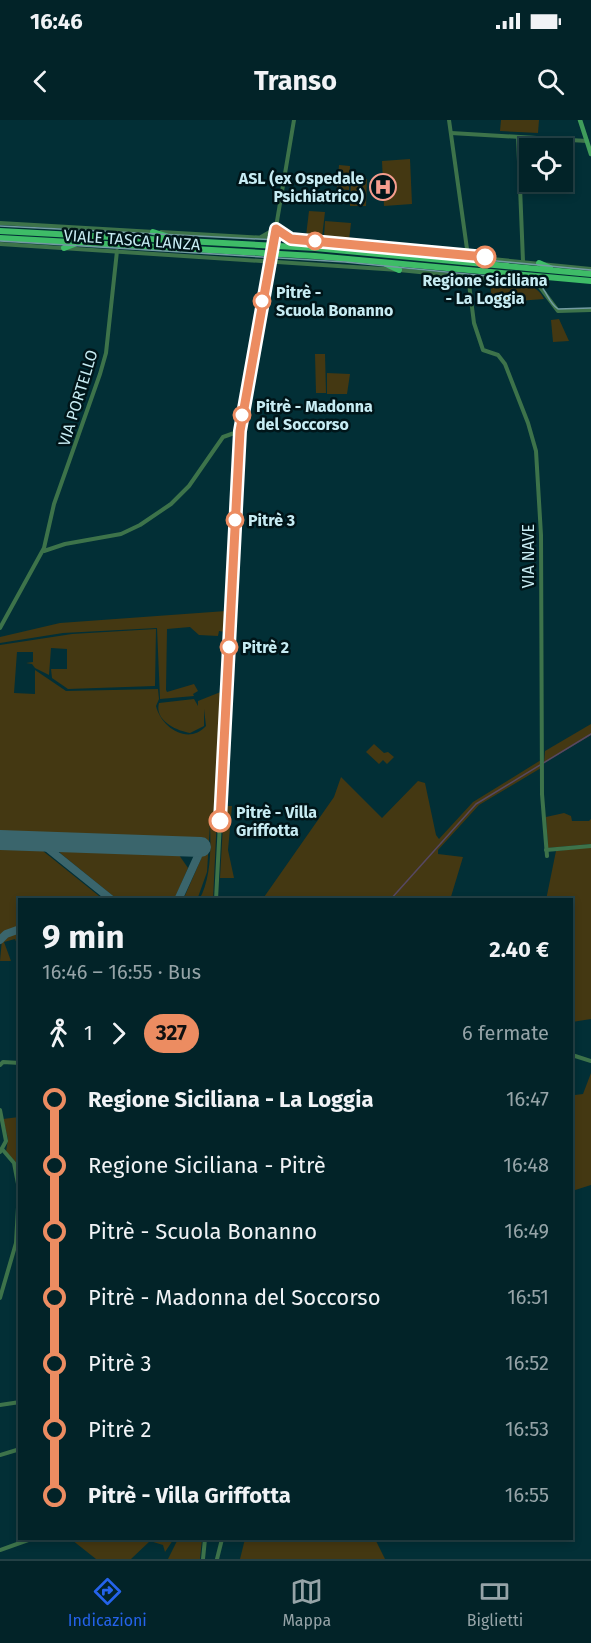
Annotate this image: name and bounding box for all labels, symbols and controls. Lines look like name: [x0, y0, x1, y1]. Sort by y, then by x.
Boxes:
text: 16:46: [30, 8, 83, 35]
icon: back: [24, 65, 57, 98]
text: Transo: [254, 65, 337, 97]
icon: search: [534, 65, 567, 98]
map controls: [519, 138, 573, 192]
button: locate: [519, 138, 573, 192]
place label: ASL (ex Ospedale Psichiatrico): [238, 169, 364, 206]
hospital icon: ASL (ex Ospedale Psichiatrico): [368, 172, 398, 202]
street label: VIALE TASCA LANZA: [63, 226, 202, 254]
unlabelled marker: [306, 232, 324, 250]
marker: Regione Siciliana - La Loggia: [474, 246, 496, 268]
place label: Regione Siciliana - La Loggia: [423, 271, 548, 308]
place label: Pitrè - Scuola Bonanno: [276, 283, 393, 320]
marker: Pitrè - Scuola Bonanno: [253, 292, 271, 310]
street label: VIA PORTELLO: [54, 347, 102, 449]
place label: Pitrè - Madonna del Soccorso: [256, 397, 373, 434]
marker: Pitrè - Madonna del Soccorso: [233, 406, 251, 424]
marker: Pitrè 3: [226, 511, 244, 529]
place label: Pitrè 3: [248, 511, 295, 530]
street label: VIA NAVE: [519, 524, 538, 588]
marker: Pitrè 2: [220, 638, 238, 656]
place label: Pitrè 2: [242, 638, 289, 657]
place label: Pitrè - Villa Griffotta: [236, 803, 317, 840]
marker: Pitrè - Villa Griffotta: [209, 810, 231, 832]
text: 9 min: [42, 917, 125, 957]
text: 2.40 €: [489, 936, 549, 963]
text: 16:46 – 16:55 · Bus: [42, 960, 201, 984]
icon: walk: [42, 1017, 75, 1050]
icon: forward: [102, 1017, 135, 1050]
text: 327: [156, 1020, 187, 1046]
text: 1: [84, 1021, 93, 1045]
text: 6 fermate: [462, 1021, 549, 1045]
text: Regione Siciliana - La Loggia: [88, 1086, 374, 1113]
text: 16:47: [506, 1087, 549, 1111]
text: Regione Siciliana - Pitrè: [88, 1152, 326, 1179]
text: 16:48: [503, 1153, 549, 1177]
text: Pitrè - Scuola Bonanno: [88, 1218, 317, 1245]
text: 16:49: [504, 1219, 549, 1243]
text: Pitrè - Madonna del Soccorso: [88, 1284, 381, 1311]
text: 16:51: [507, 1285, 549, 1309]
text: Pitrè 3: [88, 1350, 152, 1377]
text: 16:52: [505, 1351, 549, 1375]
text: Pitrè 2: [88, 1416, 151, 1443]
text: 16:53: [505, 1417, 549, 1441]
text: Pitrè - Villa Griffotta: [88, 1482, 291, 1509]
text: 16:55: [505, 1483, 549, 1507]
tab: Indicazioni: [68, 1575, 147, 1630]
tab: Mappa: [282, 1575, 331, 1630]
tab: Biglietti: [467, 1575, 523, 1630]

